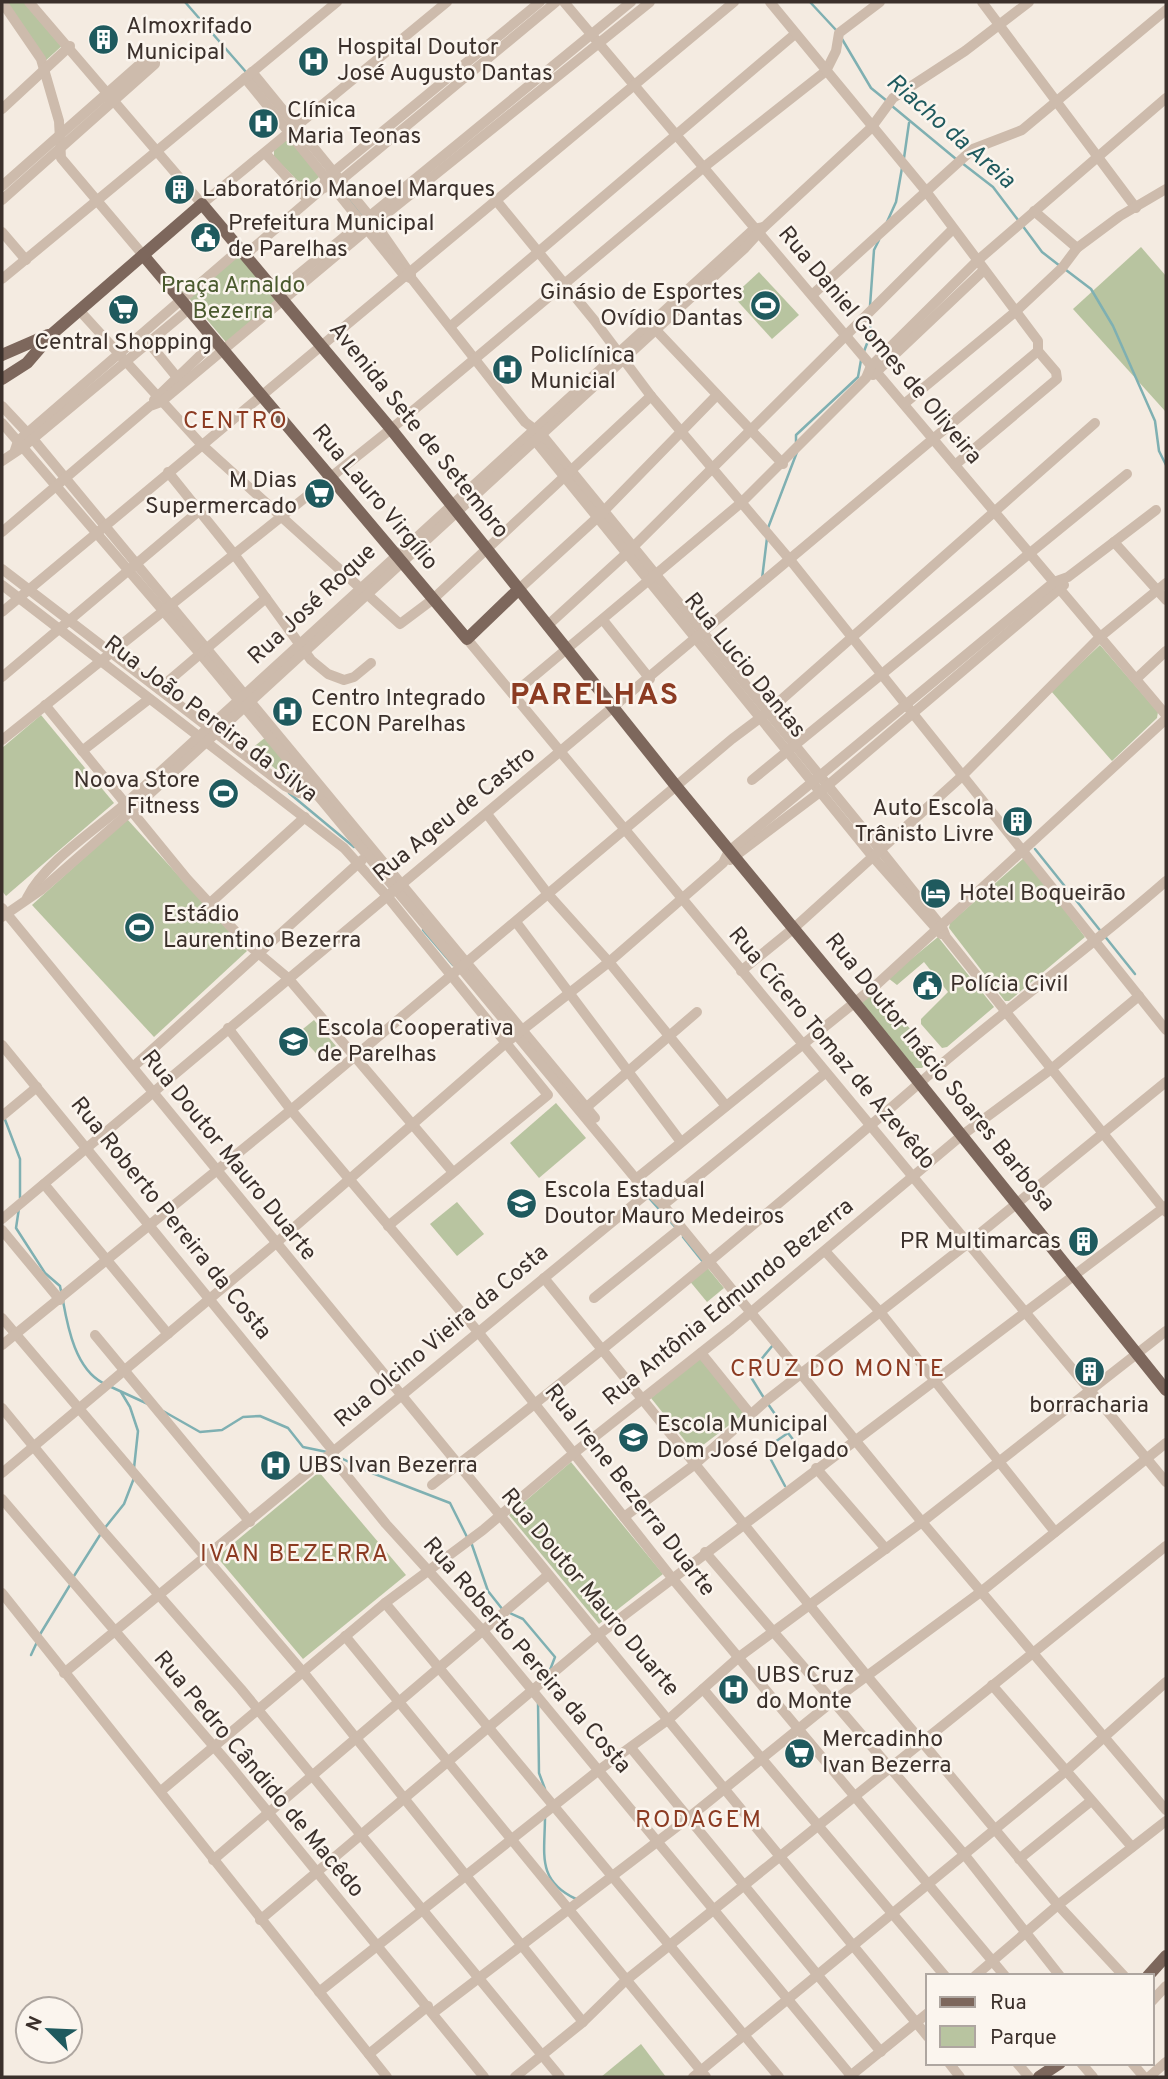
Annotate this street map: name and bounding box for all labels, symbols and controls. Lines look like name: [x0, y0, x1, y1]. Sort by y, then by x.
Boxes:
place label: Almoxrifado Municipal: [126, 13, 252, 68]
building icon: Almoxrifado Municipal: [86, 23, 120, 57]
place label: Hospital Doutor José Augusto Dantas: [337, 34, 553, 89]
hospital icon: Hospital Doutor José Augusto Dantas: [297, 44, 331, 78]
water label: Riacho da Areia: [879, 68, 1021, 197]
place label: Clínica Maria Teonas: [287, 97, 421, 152]
hospital icon: Clínica Maria Teonas: [247, 107, 281, 141]
building icon: Laboratório Manoel Marques: [162, 173, 196, 207]
place label: Laboratório Manoel Marques: [202, 176, 495, 205]
place label: Prefeitura Municipal de Parelhas: [228, 210, 434, 265]
public building icon: Prefeitura Municipal de Parelhas: [188, 220, 222, 254]
street label: Rua Daniel Gomes de Oliveira: [771, 221, 987, 471]
park label: Praça Arnaldo Bezerra: [161, 272, 305, 327]
place label: Ginásio de Esportes Ovídio Dantas: [540, 279, 743, 334]
sports icon: Ginásio de Esportes Ovídio Dantas: [749, 289, 783, 323]
supermarket icon: Central Shopping: [106, 292, 140, 326]
street label: Avenida Sete de Setembro: [322, 317, 514, 545]
place label: Central Shopping: [34, 329, 212, 358]
place label: Policlínica Municial: [530, 342, 635, 397]
hospital icon: Policlínica Municial: [490, 352, 524, 386]
district label: CENTRO: [183, 407, 289, 437]
street label: Rua Lauro Virgílio: [304, 419, 444, 577]
place label: M Dias Supermercado: [145, 467, 297, 522]
supermarket icon: M Dias Supermercado: [303, 477, 337, 511]
street label: Rua José Roque: [243, 538, 383, 672]
street label: Rua Lucio Dantas: [677, 588, 811, 744]
street label: Rua João Pereira da Silva: [97, 630, 323, 810]
district label: PARELHAS: [510, 678, 680, 715]
place label: Centro Integrado ECON Parelhas: [311, 685, 486, 740]
hospital icon: Centro Integrado ECON Parelhas: [271, 695, 305, 729]
street label: Rua Ageu de Castro: [368, 741, 542, 889]
place label: Noova Store Fitness: [73, 767, 200, 822]
sports icon: Noova Store Fitness: [206, 777, 240, 811]
place label: Auto Escola Trânisto Livre: [855, 795, 994, 850]
building icon: Auto Escola Trânisto Livre: [1000, 805, 1034, 839]
hotel icon: Hotel Boqueirão: [919, 877, 953, 911]
place label: Hotel Boqueirão: [959, 880, 1126, 909]
place label: Estádio Laurentino Bezerra: [163, 901, 361, 956]
sports icon: Estádio Laurentino Bezerra: [123, 911, 157, 945]
street label: Rua Cícero Tomaz de Azevêdo: [721, 922, 941, 1176]
street label: Rua Doutor Inácio Soares Barbosa: [818, 928, 1060, 1218]
public building icon: Polícia Civil: [910, 968, 944, 1002]
place label: Polícia Civil: [950, 971, 1068, 1000]
place label: Escola Cooperativa de Parelhas: [317, 1015, 514, 1070]
school or university icon: Escola Cooperativa de Parelhas: [277, 1025, 311, 1059]
street label: Rua Doutor Mauro Duarte: [134, 1045, 322, 1267]
street label: Rua Roberto Pereira da Costa: [63, 1092, 277, 1346]
place label: Escola Estadual Doutor Mauro Medeiros: [544, 1177, 785, 1232]
school or university icon: Escola Estadual Doutor Mauro Medeiros: [504, 1187, 538, 1221]
street label: Rua Antônia Edmundo Bezerra: [598, 1193, 860, 1413]
building icon: PR Multimarcas: [1067, 1225, 1101, 1259]
place label: PR Multimarcas: [900, 1228, 1061, 1257]
street label: Rua Olcino Vieira da Costa: [329, 1239, 555, 1435]
district label: CRUZ DO MONTE: [730, 1355, 946, 1385]
building icon: borracharia: [1072, 1355, 1106, 1389]
street label: Rua Irene Bezerra Duarte: [537, 1379, 721, 1603]
place label: borracharia: [1029, 1392, 1149, 1421]
place label: Escola Municipal Dom José Delgado: [657, 1411, 849, 1466]
school or university icon: Escola Municipal Dom José Delgado: [617, 1421, 651, 1455]
hospital icon: UBS Ivan Bezerra: [258, 1449, 292, 1483]
place label: UBS Ivan Bezerra: [298, 1452, 478, 1481]
street label: Rua Doutor Mauro Duarte: [493, 1483, 685, 1703]
street label: Rua Roberto Pereira da Costa: [415, 1532, 637, 1780]
district label: IVAN BEZERRA: [200, 1540, 390, 1570]
street label: Rua Pedro Cândido de Macêdo: [146, 1646, 370, 1904]
place label: UBS Cruz do Monte: [756, 1662, 854, 1717]
hospital icon: UBS Cruz do Monte: [716, 1672, 750, 1706]
place label: Mercadinho Ivan Bezerra: [822, 1726, 951, 1781]
supermarket icon: Mercadinho Ivan Bezerra: [782, 1736, 816, 1770]
district label: RODAGEM: [635, 1806, 763, 1836]
legend: [926, 1974, 1154, 2065]
text: Rua: [990, 1990, 1027, 2017]
north arrow: [14, 1995, 84, 2065]
text: N: [22, 2013, 49, 2035]
text: Parque: [990, 2025, 1057, 2052]

